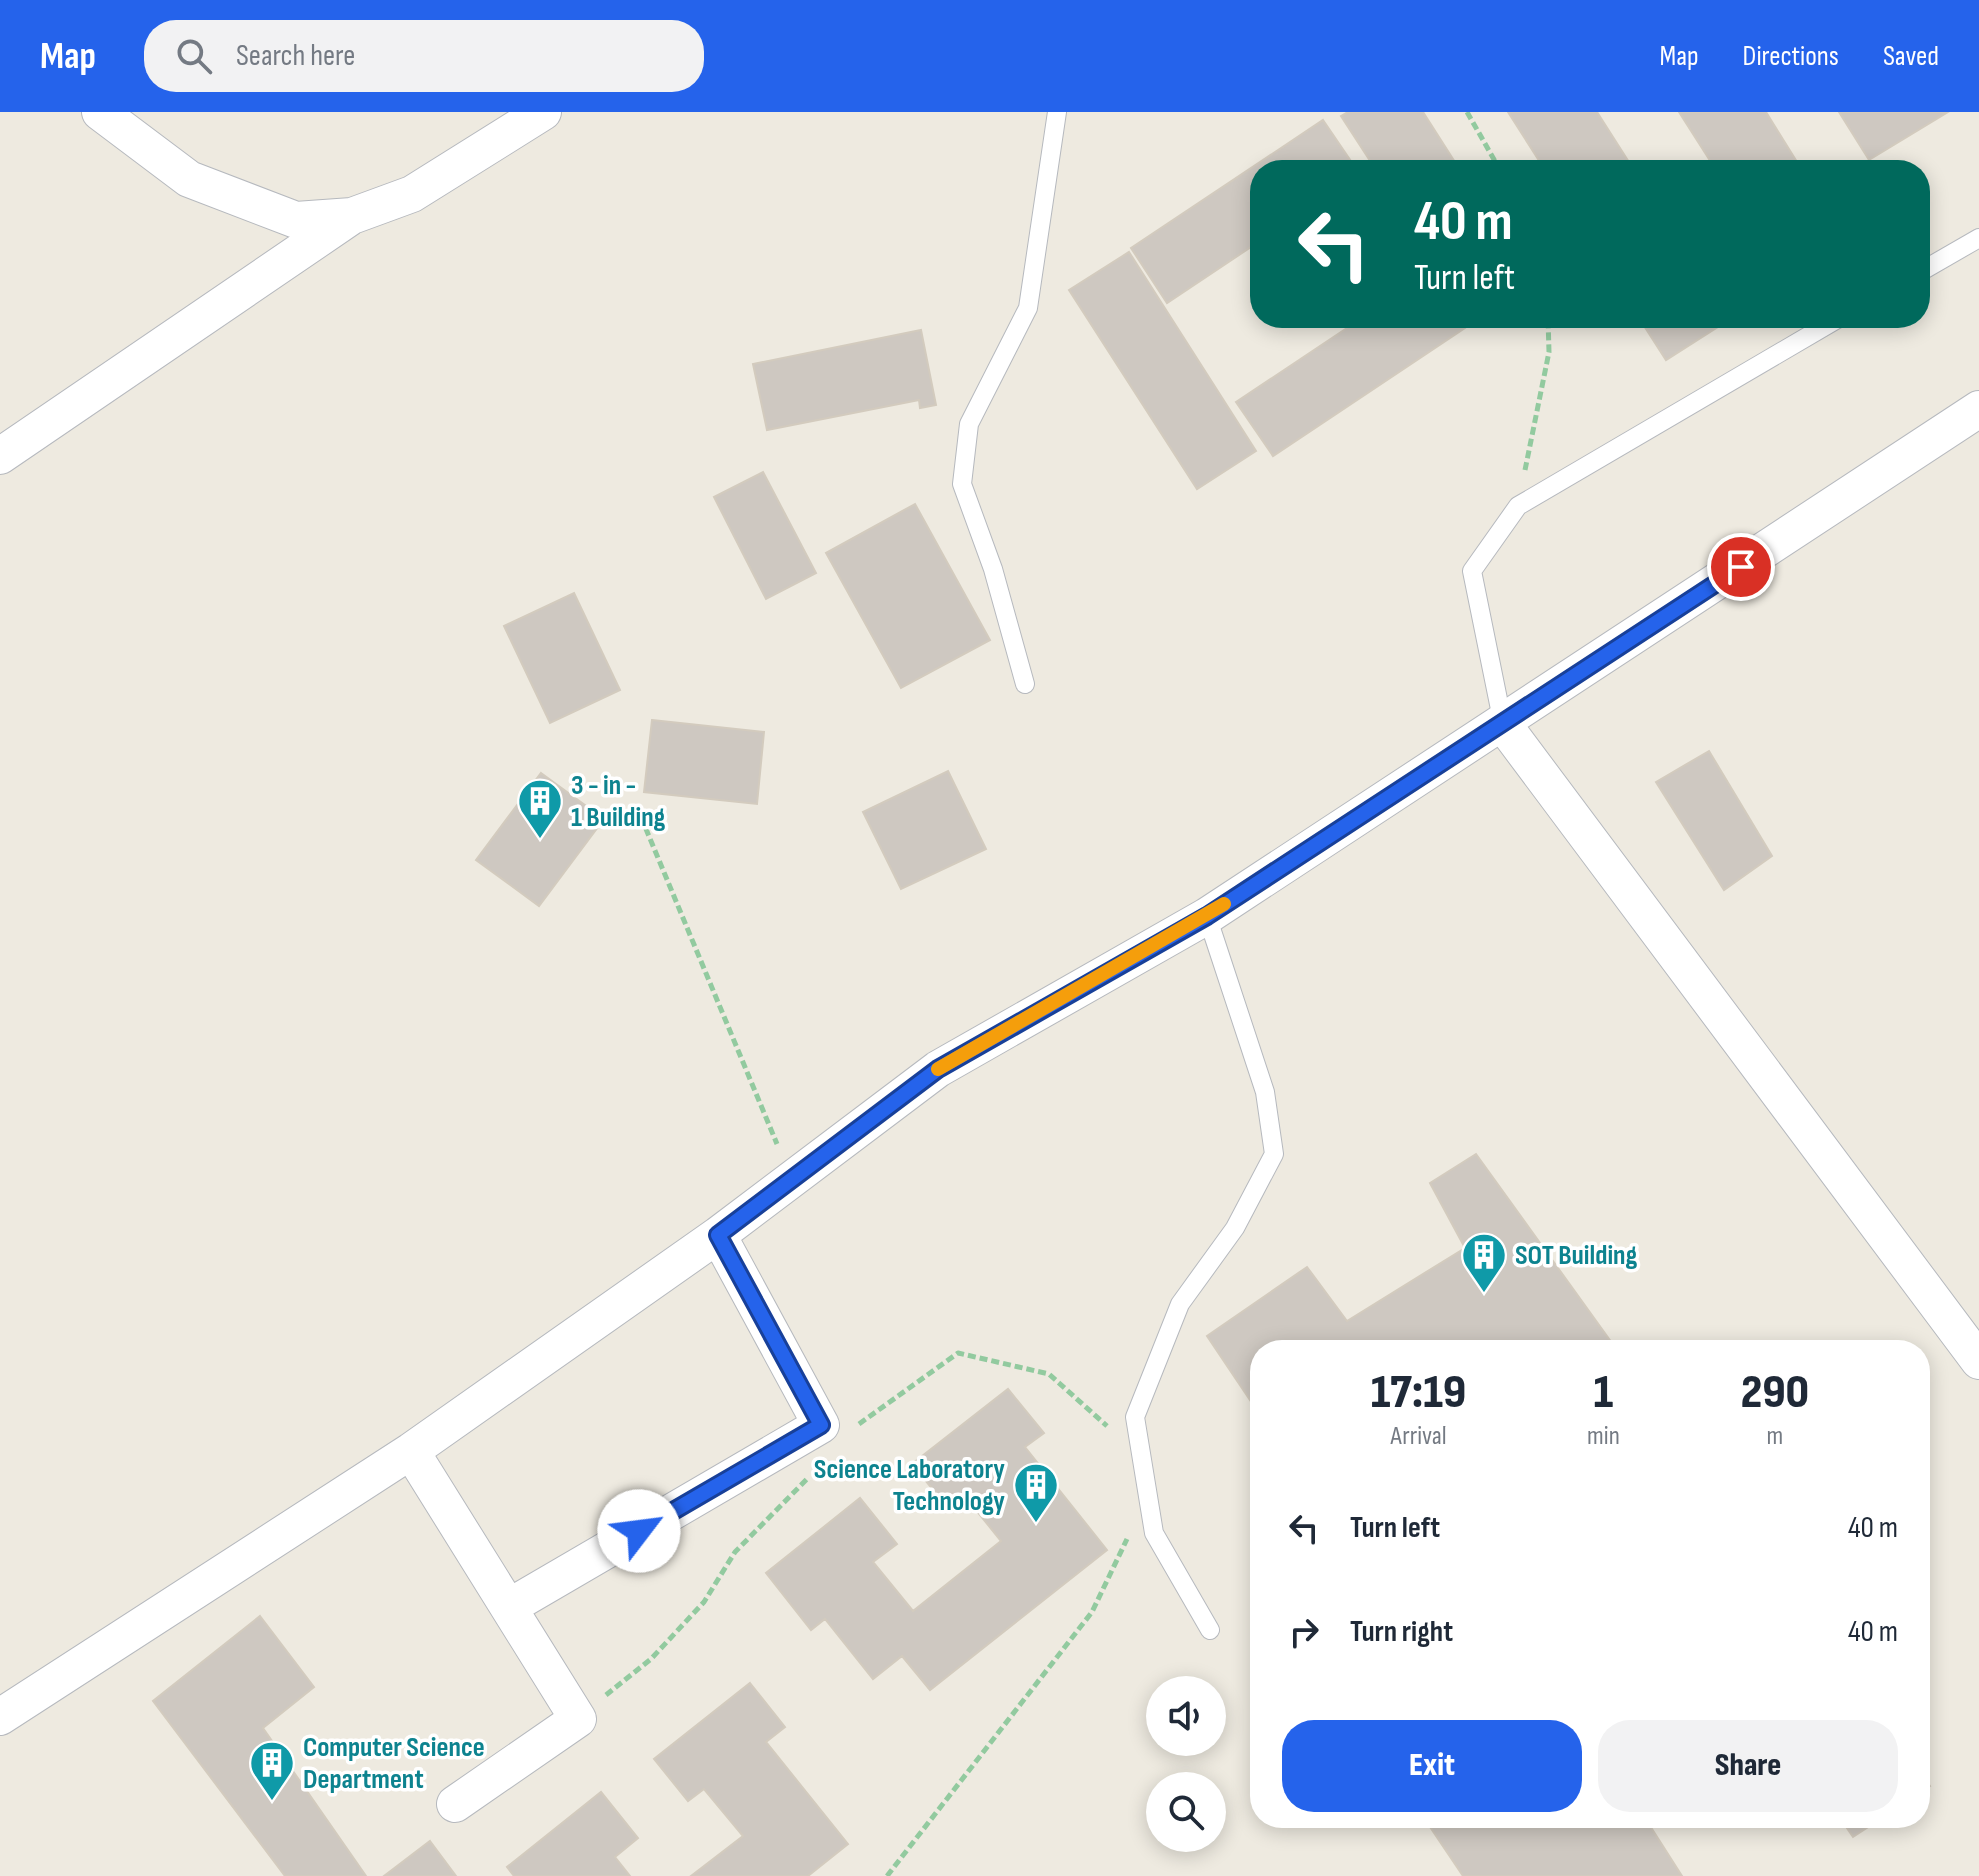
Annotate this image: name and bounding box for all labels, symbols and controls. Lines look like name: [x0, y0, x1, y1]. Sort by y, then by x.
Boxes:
search box: [144, 20, 704, 92]
text: Map: [40, 34, 96, 79]
icon: search: [172, 34, 216, 78]
text: Search here: [236, 38, 355, 74]
text: Map: [1660, 40, 1699, 73]
text: Directions: [1743, 40, 1839, 73]
text: Saved: [1883, 40, 1939, 73]
text: 40 m: [1414, 189, 1513, 256]
icon: left: [1282, 192, 1386, 296]
text: Turn left: [1414, 257, 1515, 300]
pin: [1707, 533, 1775, 601]
icon: arrive: [1719, 545, 1763, 589]
place label: 3 - in - 1 Building: [571, 769, 666, 834]
building icon: 3 - in - 1 Building: [516, 777, 564, 840]
building icon: SOT Building: [1460, 1231, 1508, 1294]
place label: SOT Building: [1515, 1239, 1638, 1272]
text: 17:19: [1371, 1364, 1466, 1421]
text: 1: [1594, 1364, 1613, 1421]
text: 290: [1741, 1364, 1809, 1421]
text: Arrival: [1391, 1421, 1447, 1452]
text: min: [1587, 1421, 1620, 1452]
text: m: [1767, 1421, 1783, 1452]
place label: Science Laboratory Technology: [814, 1453, 1005, 1518]
building icon: Science Laboratory Technology: [1012, 1461, 1060, 1524]
position arrow: [597, 1489, 681, 1573]
icon: left: [1282, 1506, 1326, 1550]
text: Turn left: [1350, 1510, 1440, 1546]
text: 40 m: [1848, 1510, 1898, 1546]
icon: right: [1282, 1610, 1326, 1654]
text: Turn right: [1350, 1614, 1453, 1650]
text: 40 m: [1848, 1614, 1898, 1650]
map controls: [1146, 1676, 1226, 1852]
button: sound: [1146, 1676, 1226, 1756]
button: Exit: [1282, 1720, 1582, 1812]
button: Share: [1598, 1720, 1898, 1812]
place label: Computer Science Department: [303, 1731, 485, 1796]
building icon: Computer Science Department: [248, 1739, 296, 1802]
button: search: [1146, 1772, 1226, 1852]

